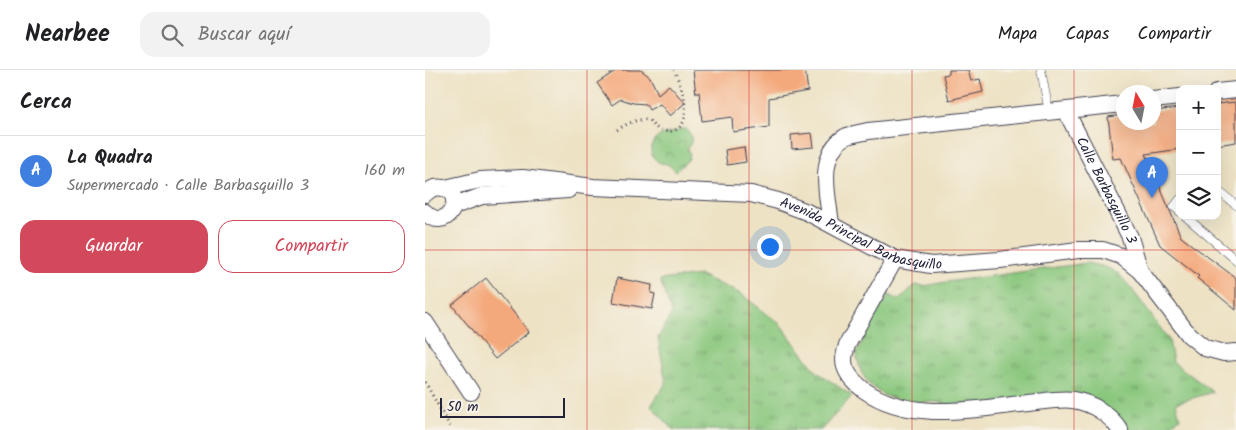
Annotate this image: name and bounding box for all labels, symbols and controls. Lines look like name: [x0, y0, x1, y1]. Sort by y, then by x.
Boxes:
search box: [140, 12, 490, 57]
text: Nearbee: [25, 15, 110, 54]
text: Buscar aquí: [198, 20, 290, 50]
text: Mapa: [998, 20, 1038, 49]
text: Capas: [1066, 20, 1110, 49]
text: Compartir: [1138, 20, 1211, 49]
icon: search: [158, 21, 186, 49]
north arrow: [1116, 85, 1161, 130]
map controls: [1176, 85, 1221, 220]
button: +: [1176, 85, 1221, 130]
text: Cerca: [20, 86, 72, 119]
button: −: [1176, 130, 1221, 175]
street label: Calle Barbasquillo 3: [1070, 133, 1142, 246]
text: La Quadra: [67, 143, 153, 173]
pin: A: [1136, 157, 1168, 198]
text: A: [31, 158, 41, 183]
text: 160 m: [364, 158, 405, 183]
text: Supermercado · Calle Barbasquillo 3: [67, 173, 309, 198]
button: layers: [1176, 175, 1221, 220]
street label: Avenida Principal Barbasquillo: [776, 192, 943, 276]
button: Guardar: [20, 220, 208, 273]
button: Compartir: [218, 220, 405, 273]
your location: [757, 234, 783, 260]
scale bar: [440, 395, 565, 418]
text: 50 m: [447, 396, 478, 418]

